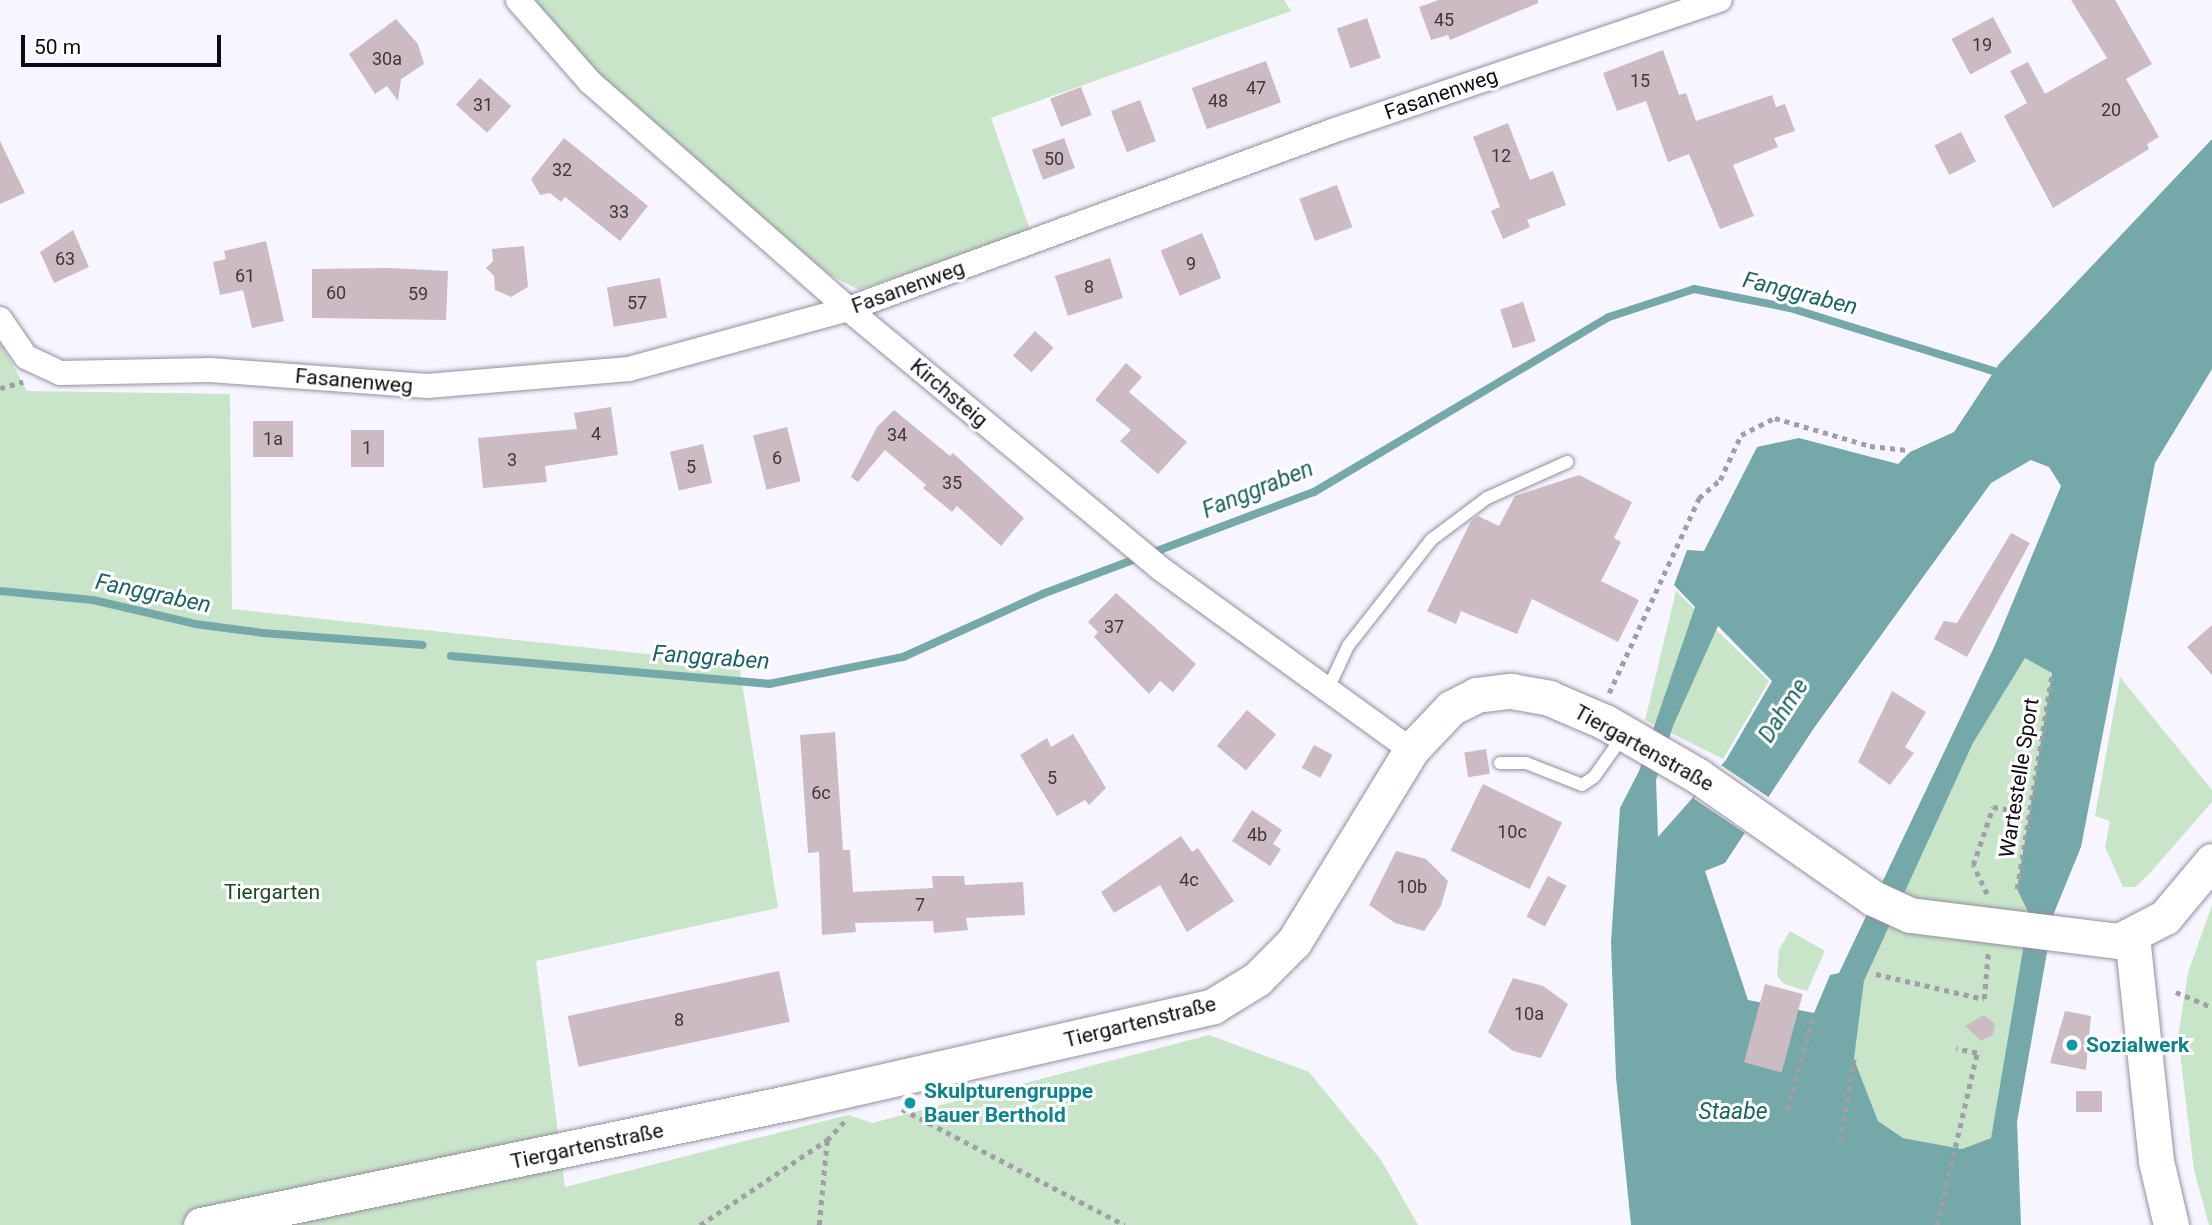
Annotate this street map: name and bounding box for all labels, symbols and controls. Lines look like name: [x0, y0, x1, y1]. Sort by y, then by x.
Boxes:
house number: 45: [1434, 9, 1454, 31]
scale bar: [24, 21, 224, 65]
house number: 19: [1972, 34, 1992, 56]
text: 50 m: [34, 35, 81, 59]
house number: 30a: [372, 48, 402, 70]
street label: Fasanenweg: [1381, 63, 1501, 125]
house number: 15: [1630, 70, 1650, 92]
house number: 47: [1246, 77, 1266, 99]
house number: 48: [1208, 90, 1228, 112]
house number: 31: [473, 94, 493, 116]
house number: 20: [2101, 99, 2121, 121]
house number: 12: [1491, 145, 1511, 167]
house number: 50: [1044, 148, 1064, 170]
house number: 32: [552, 159, 572, 181]
house number: 33: [609, 201, 629, 223]
house number: 63: [55, 248, 75, 270]
house number: 9: [1186, 253, 1196, 275]
street label: Fasanenweg: [848, 255, 968, 319]
house number: 61: [235, 265, 255, 287]
water label: Fanggraben: [1740, 266, 1860, 322]
house number: 8: [1084, 276, 1094, 298]
house number: 60: [326, 282, 346, 304]
house number: 59: [408, 283, 428, 305]
house number: 57: [627, 292, 647, 314]
street label: Kirchsteig: [905, 353, 993, 433]
street label: Fasanenweg: [294, 363, 414, 399]
house number: 4: [591, 423, 601, 445]
house number: 34: [887, 424, 907, 446]
house number: 1a: [263, 428, 283, 450]
house number: 1: [362, 437, 372, 459]
house number: 6: [772, 447, 782, 469]
house number: 3: [507, 449, 517, 471]
water label: Fanggraben: [1198, 455, 1318, 525]
house number: 5: [686, 456, 696, 478]
house number: 35: [942, 472, 962, 494]
water label: Fanggraben: [93, 568, 213, 620]
house number: 37: [1104, 616, 1124, 638]
water label: Fanggraben: [651, 640, 771, 676]
water label: Dahme: [1753, 674, 1815, 748]
street label: Wartestelle Sport: [1994, 696, 2044, 860]
street label: Tiergartenstraße: [1570, 699, 1718, 797]
house number: 5: [1047, 767, 1057, 789]
house number: 6c: [811, 782, 831, 804]
house number: 10c: [1497, 821, 1527, 843]
house number: 4b: [1247, 824, 1267, 846]
house number: 4c: [1179, 869, 1199, 891]
house number: 10b: [1397, 876, 1427, 898]
park label: Tiergarten: [224, 879, 320, 905]
house number: 7: [915, 894, 925, 916]
street label: Tiergartenstraße: [1061, 991, 1219, 1053]
house number: 10a: [1514, 1003, 1544, 1025]
house number: 8: [674, 1009, 684, 1031]
place label: Sozialwerk: [2086, 1032, 2189, 1058]
marker: Sozialwerk: [2064, 1037, 2080, 1053]
place label: Skulpturengruppe Bauer Berthold: [924, 1078, 1093, 1128]
marker: Skulpturengruppe Bauer Berthold: [902, 1095, 918, 1111]
water label: Staabe: [1698, 1098, 1768, 1126]
street label: Tiergartenstraße: [508, 1117, 666, 1175]

